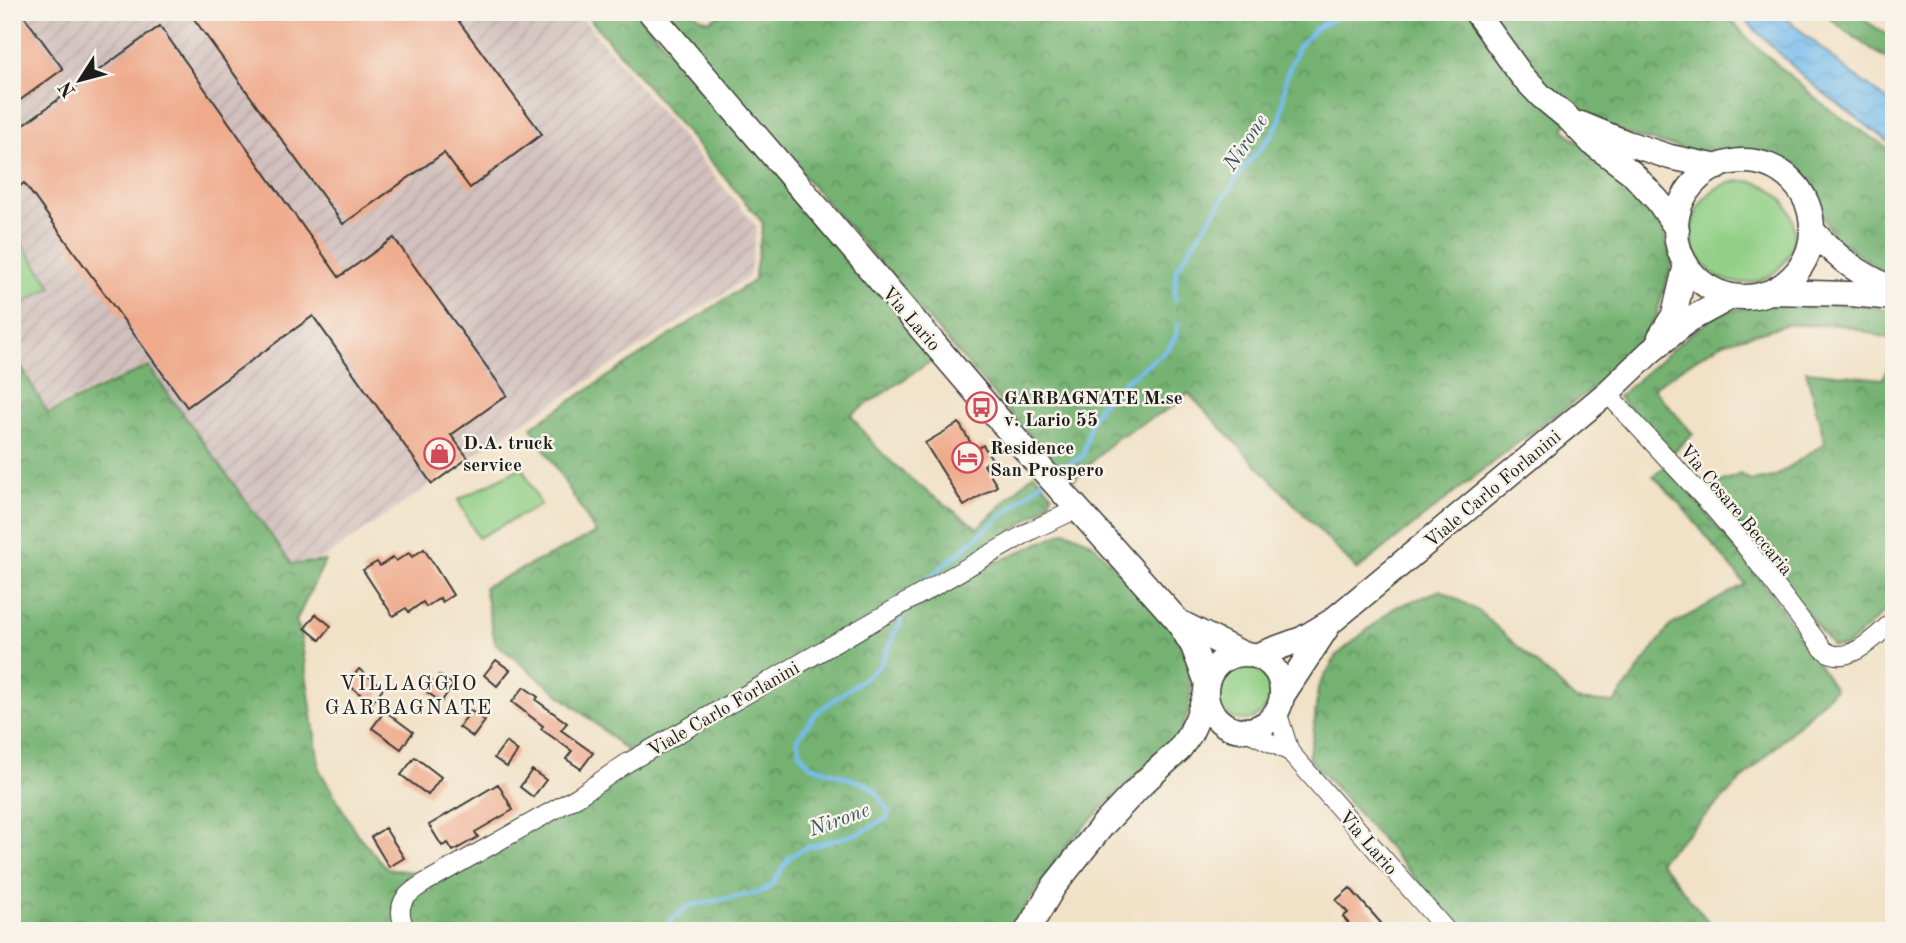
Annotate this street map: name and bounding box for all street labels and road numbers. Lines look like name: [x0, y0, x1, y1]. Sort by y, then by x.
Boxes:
street label: Via Lario: [877, 284, 943, 355]
street label: Viale Carlo Forlanini: [1422, 428, 1565, 552]
street label: Via Cesare Beccaria: [1675, 441, 1796, 580]
street label: Viale Carlo Forlanini: [645, 659, 803, 761]
street label: Via Lario: [1334, 808, 1400, 879]

